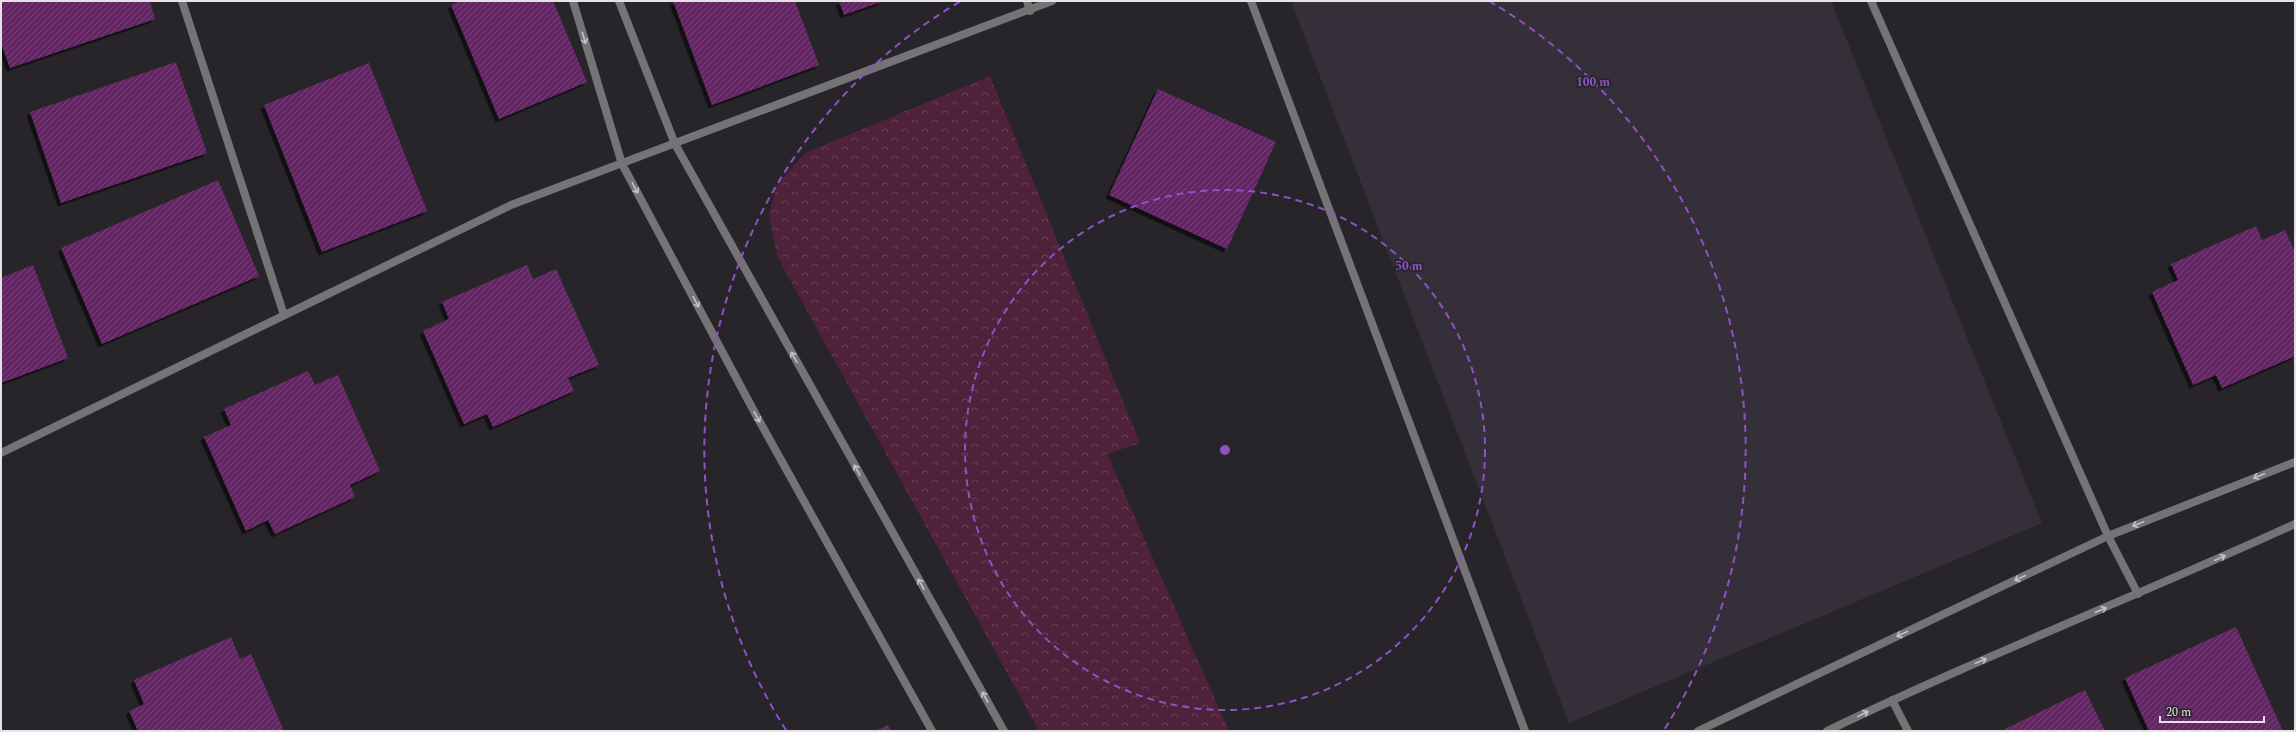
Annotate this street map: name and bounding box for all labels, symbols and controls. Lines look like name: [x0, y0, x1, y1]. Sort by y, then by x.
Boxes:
one-way arrow: [581, 32, 588, 45]
text: 100 m: [1576, 73, 1610, 92]
one-way arrow: [632, 181, 639, 193]
text: 50 m: [1395, 257, 1423, 276]
one-way arrow: [693, 296, 700, 308]
one-way arrow: [789, 351, 797, 363]
one-way arrow: [754, 411, 762, 423]
centre of rings: [1218, 443, 1232, 457]
one-way arrow: [853, 464, 861, 476]
one-way arrow: [2253, 473, 2265, 480]
one-way arrow: [2132, 521, 2144, 528]
one-way arrow: [2214, 554, 2226, 561]
one-way arrow: [2014, 575, 2026, 582]
one-way arrow: [917, 578, 925, 590]
one-way arrow: [2094, 606, 2106, 613]
one-way arrow: [1897, 631, 1909, 638]
one-way arrow: [1975, 657, 1987, 665]
one-way arrow: [980, 691, 988, 703]
scale bar: [2160, 698, 2264, 724]
text: 20 m: [2166, 703, 2191, 722]
one-way arrow: [1856, 710, 1868, 717]

